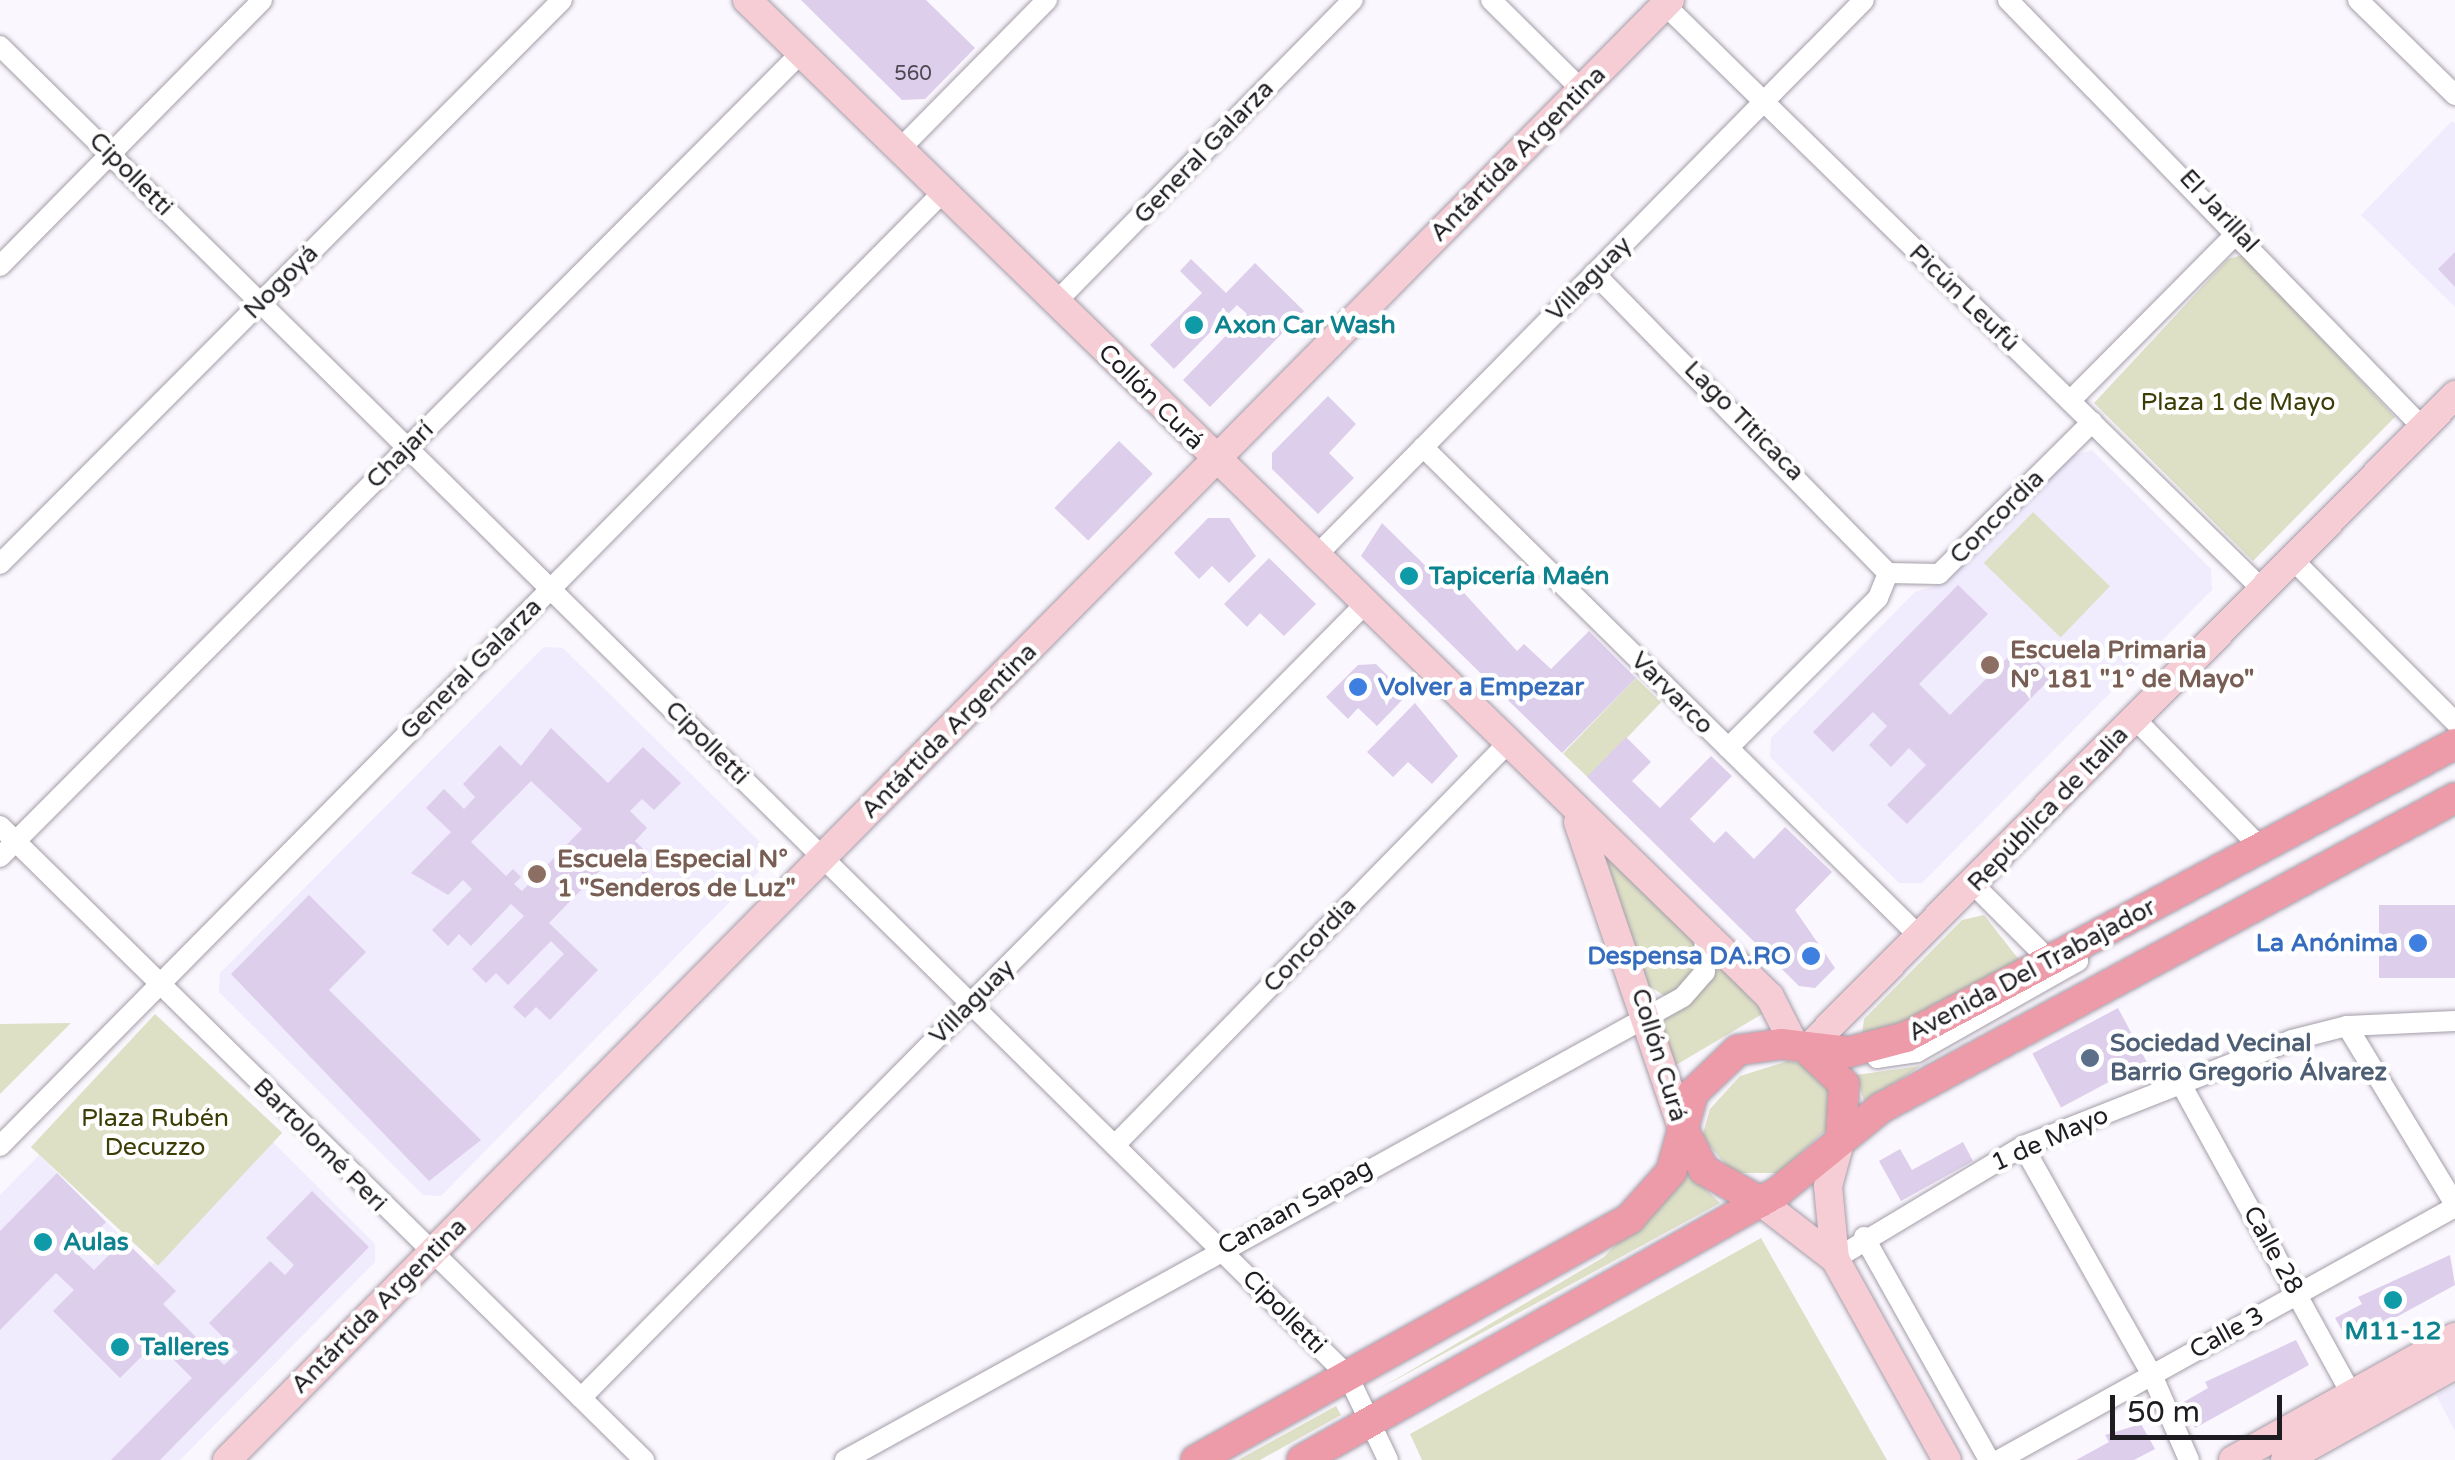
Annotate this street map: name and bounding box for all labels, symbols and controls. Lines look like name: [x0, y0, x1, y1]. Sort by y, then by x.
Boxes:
street label: Antártida Argentina: [1424, 60, 1612, 248]
house number: 560: [894, 62, 932, 86]
street label: General Galarza: [1128, 74, 1280, 230]
street label: Cipolletti: [83, 126, 179, 222]
street label: El Jarillal: [2173, 163, 2265, 259]
street label: Villaguay: [1540, 230, 1638, 328]
street label: Nogoyá: [237, 238, 325, 326]
street label: Picún Leufú: [1903, 238, 2025, 358]
place label: Axon Car Wash: [1214, 310, 1396, 340]
marker: Axon Car Wash: [1183, 314, 1205, 336]
street label: Collón Curá: [1092, 338, 1210, 456]
street label: Lago Titicaca: [1678, 355, 1810, 487]
park label: Plaza 1 de Mayo: [2141, 387, 2335, 417]
street label: Chajarí: [360, 415, 440, 495]
street label: Concordia: [1944, 464, 2050, 570]
place label: Tapicería Maén: [1429, 561, 1610, 591]
marker: Tapicería Maén: [1398, 565, 1420, 587]
street label: General Galarza: [394, 592, 548, 746]
place label: Escuela Primaria N° 181 "1° de Mayo": [2010, 636, 2254, 695]
street label: Antártida Argentina: [855, 637, 1043, 825]
street label: Varvarco: [1624, 645, 1720, 741]
marker: Escuela Primaria N° 181 "1° de Mayo": [1979, 654, 2001, 676]
place label: Volver a Empezar: [1378, 672, 1584, 702]
marker: Volver a Empezar: [1347, 676, 1369, 698]
street label: Cipolletti: [659, 695, 755, 791]
street label: República de Italia: [1961, 720, 2135, 898]
place label: Escuela Especial N° 1 "Senderos de Luz": [557, 845, 796, 904]
marker: Escuela Especial N° 1 "Senderos de Luz": [526, 863, 548, 885]
street label: Concordia: [1257, 891, 1363, 999]
street label: Avenida Del Trabajador: [1903, 892, 2161, 1048]
place label: La Anónima: [2256, 928, 2398, 958]
marker: La Anónima: [2407, 932, 2429, 954]
place label: Despensa DA.RO: [1587, 941, 1791, 971]
marker: Despensa DA.RO: [1800, 945, 1822, 967]
street label: Villaguay: [923, 953, 1021, 1051]
street label: Collón Curá: [1625, 985, 1693, 1125]
place label: Sociedad Vecinal Barrio Gregorio Álvarez: [2110, 1029, 2387, 1088]
marker: Sociedad Vecinal Barrio Gregorio Álvarez: [2079, 1047, 2101, 1069]
street label: Bartolomé Peri: [247, 1072, 393, 1218]
street label: 1 de Mayo: [1987, 1100, 2113, 1178]
park label: Plaza Rubén Decuzzo: [81, 1104, 229, 1163]
street label: Canaan Sapag: [1213, 1152, 1377, 1262]
street label: Calle 28: [2237, 1201, 2309, 1299]
street label: Antártida Argentina: [285, 1212, 473, 1400]
place label: Aulas: [63, 1227, 129, 1257]
marker: Aulas: [32, 1231, 54, 1253]
street label: Cipolletti: [1236, 1264, 1332, 1360]
marker: M11-12: [2382, 1289, 2404, 1311]
street label: Calle 3: [2185, 1300, 2269, 1366]
place label: M11-12: [2344, 1316, 2442, 1346]
place label: Talleres: [140, 1332, 229, 1362]
marker: Talleres: [109, 1336, 131, 1358]
scale bar: [2115, 1375, 2288, 1437]
text: 50 m: [2127, 1394, 2200, 1431]

